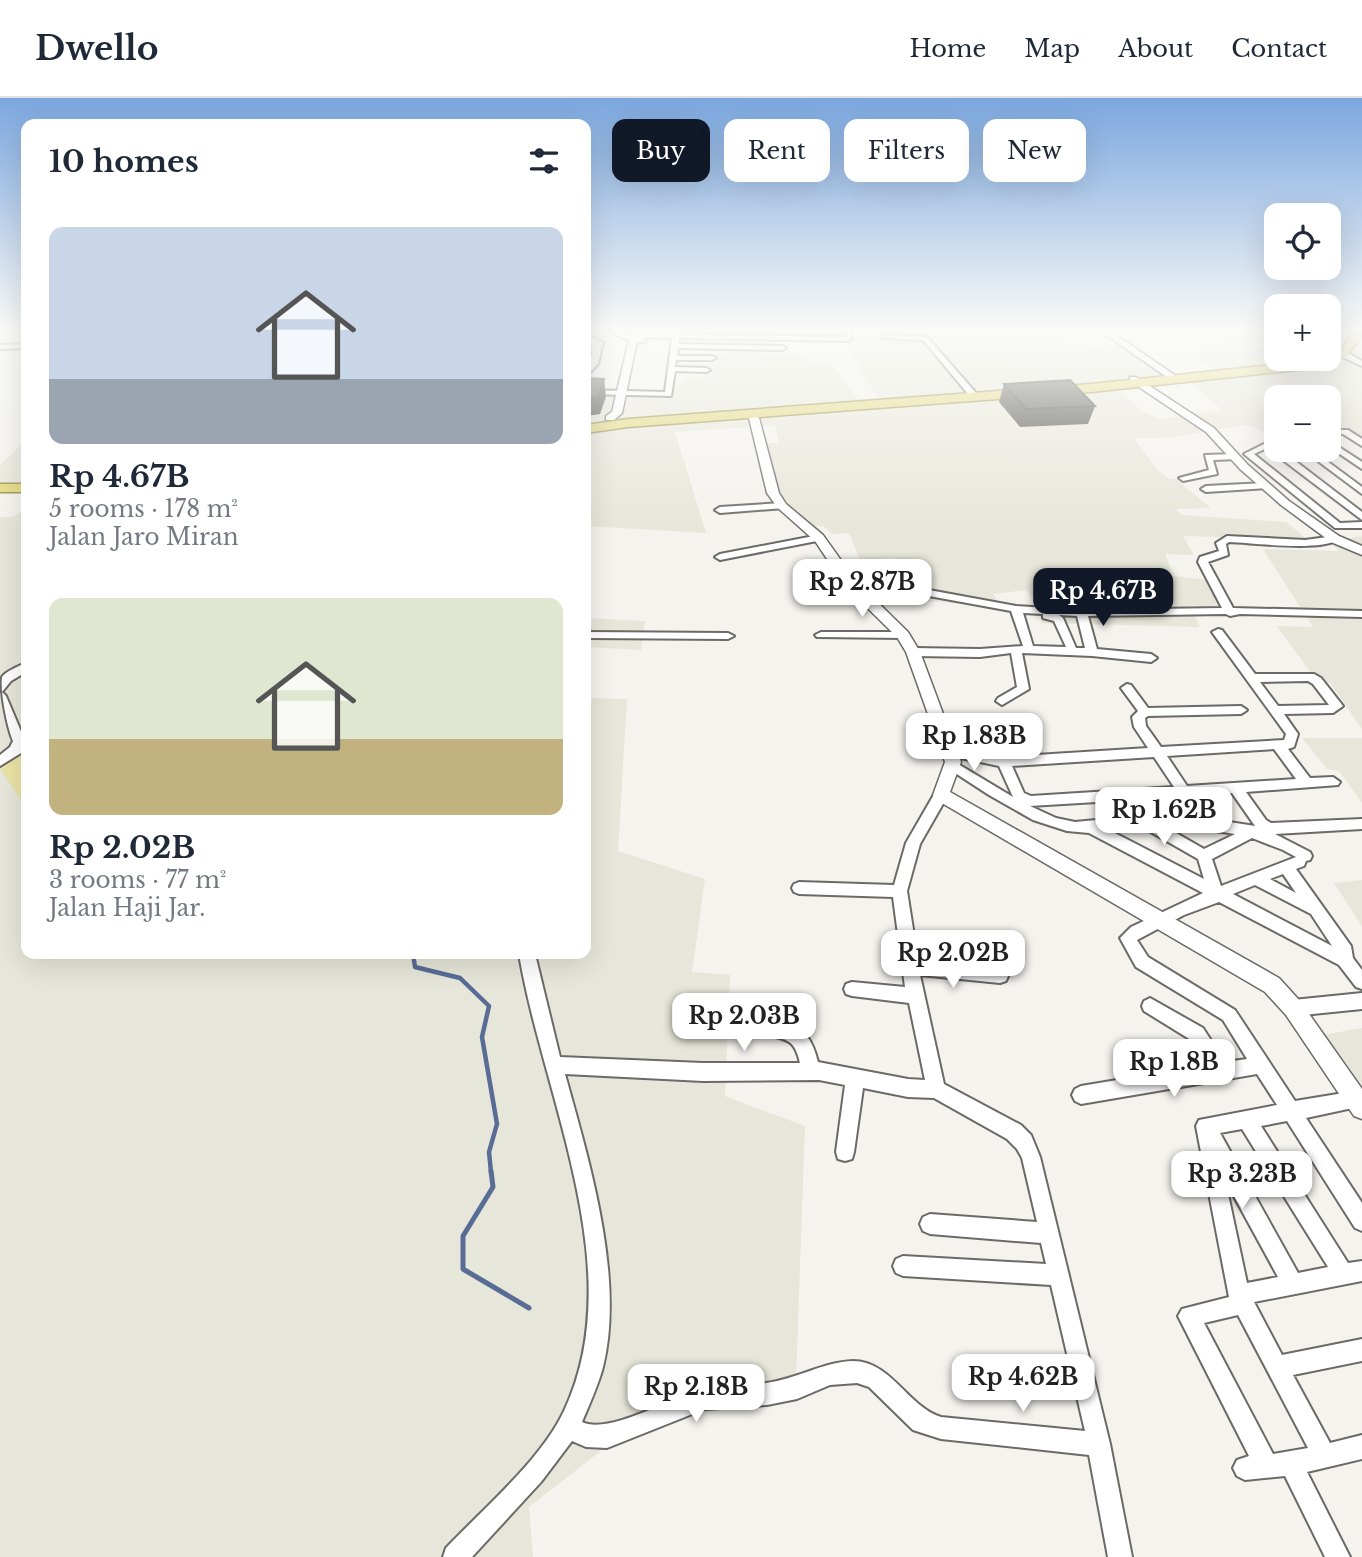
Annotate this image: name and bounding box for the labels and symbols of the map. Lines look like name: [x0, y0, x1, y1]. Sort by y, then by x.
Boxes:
pin: Rp 2.87B: [790, 560, 934, 619]
pin: Rp 4.67B: [1031, 568, 1175, 628]
pin: Rp 1.83B: [902, 714, 1046, 773]
pin: Rp 1.62B: [1092, 788, 1236, 847]
pin: Rp 2.02B: [881, 930, 1025, 990]
pin: Rp 2.03B: [672, 993, 816, 1053]
pin: Rp 1.8B: [1109, 1040, 1239, 1099]
pin: Rp 3.23B: [1170, 1152, 1314, 1211]
pin: Rp 4.62B: [951, 1354, 1095, 1414]
pin: Rp 2.18B: [624, 1364, 768, 1424]

